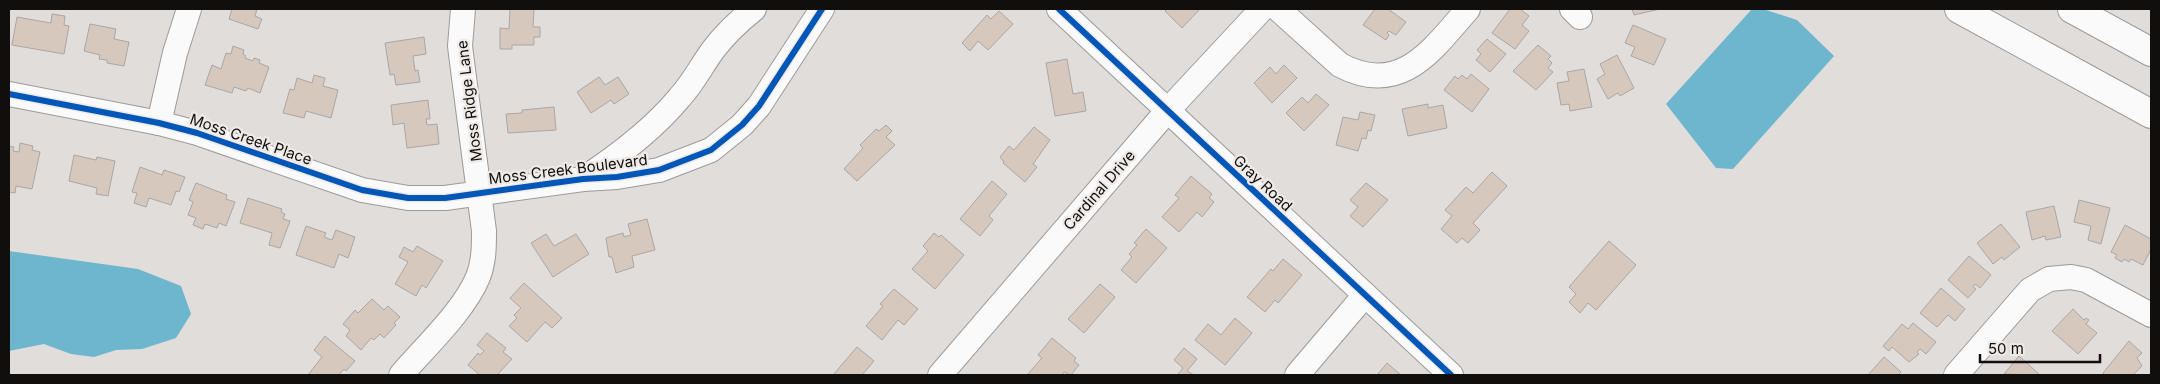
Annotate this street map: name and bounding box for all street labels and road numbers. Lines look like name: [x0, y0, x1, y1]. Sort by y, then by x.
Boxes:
street label: Moss Ridge Lane: [452, 39, 486, 163]
street label: Moss Creek Place: [187, 109, 315, 169]
street label: Cardinal Drive: [1059, 146, 1139, 234]
street label: Moss Creek Boulevard: [487, 150, 649, 188]
street label: Gray Road: [1230, 151, 1296, 215]

